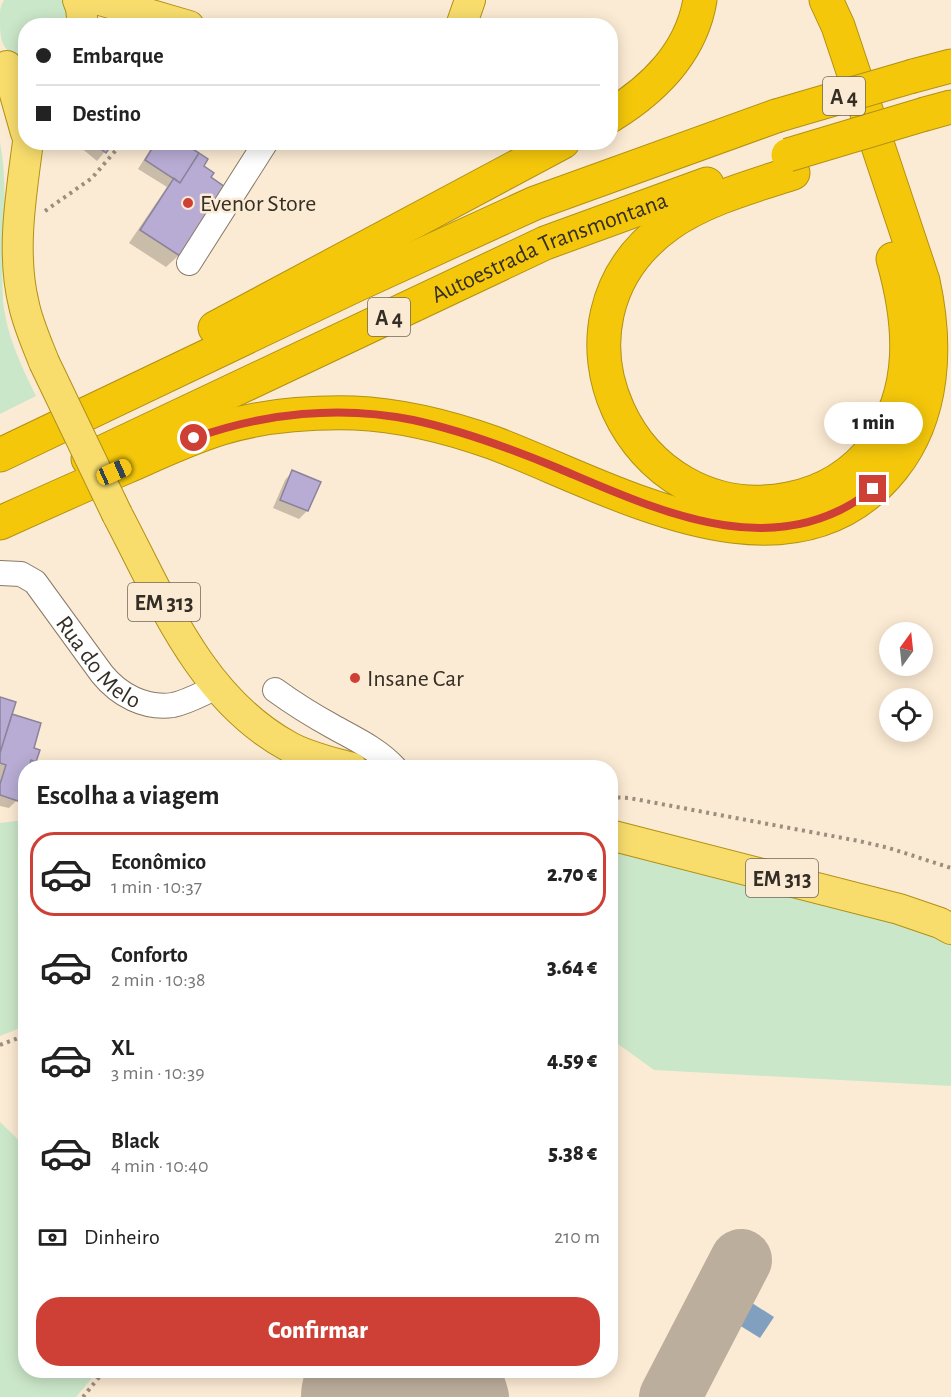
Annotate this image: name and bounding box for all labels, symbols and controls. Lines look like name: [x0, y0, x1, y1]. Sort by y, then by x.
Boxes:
text: Embarque: [72, 45, 164, 67]
road number: A 4: [823, 77, 865, 115]
text: Destino: [72, 103, 141, 125]
street label: Autoestrada Transmontana: [428, 188, 671, 308]
place label: Evenor Store: [200, 192, 316, 216]
marker: Evenor Store: [181, 196, 195, 210]
road number: A 4: [368, 298, 410, 336]
callout: 1 min: [824, 402, 922, 444]
text: 1 min: [852, 413, 895, 433]
route start: [180, 424, 207, 451]
car: [94, 456, 134, 488]
route end: [859, 475, 886, 502]
road number: EM 313: [128, 583, 200, 621]
street label: Rua do Melo: [51, 612, 144, 713]
north arrow: [879, 622, 933, 676]
map controls: [879, 622, 933, 742]
place label: Insane Car: [367, 667, 464, 691]
marker: Insane Car: [348, 671, 362, 685]
button: locate: [879, 688, 933, 742]
text: Escolha a viagem: [36, 782, 219, 809]
icon: car: [39, 847, 93, 901]
text: Econômico: [111, 851, 206, 873]
road number: EM 313: [746, 859, 818, 897]
text: 2.70 €: [547, 863, 597, 885]
text: 1 min · 10:37: [111, 877, 202, 897]
icon: car: [39, 940, 93, 994]
text: Conforto: [111, 944, 188, 966]
text: 3.64 €: [547, 956, 597, 978]
text: 2 min · 10:38: [111, 970, 205, 990]
icon: car: [39, 1033, 93, 1087]
text: XL: [111, 1037, 134, 1059]
text: 4.59 €: [547, 1049, 597, 1071]
text: 3 min · 10:39: [111, 1063, 205, 1083]
icon: car: [39, 1126, 93, 1180]
text: Black: [111, 1130, 159, 1152]
text: 5.38 €: [548, 1142, 597, 1164]
text: 4 min · 10:40: [111, 1156, 208, 1176]
icon: cash: [36, 1221, 69, 1254]
text: Dinheiro: [84, 1226, 160, 1248]
text: 210 m: [554, 1227, 600, 1247]
button: Confirmar: [36, 1297, 600, 1366]

